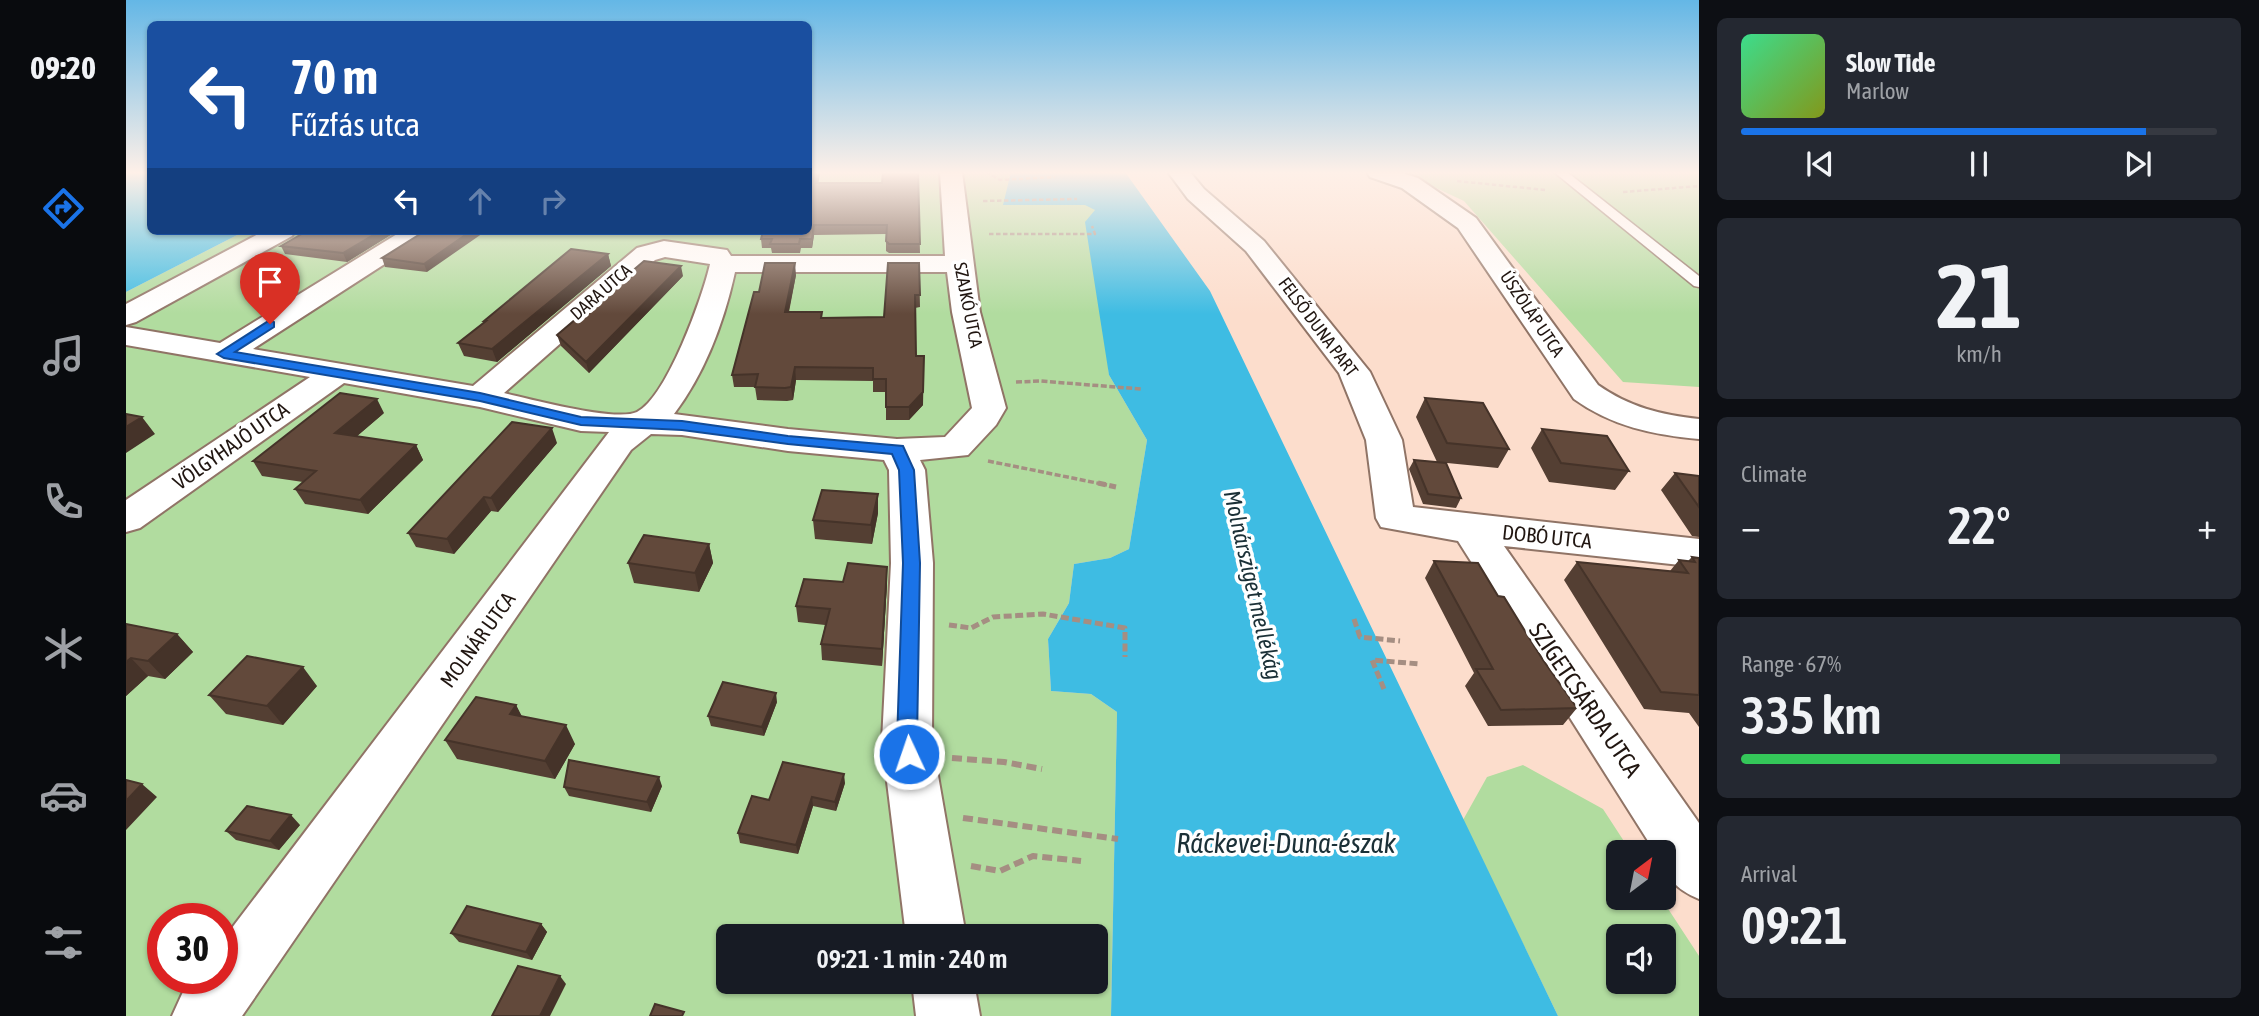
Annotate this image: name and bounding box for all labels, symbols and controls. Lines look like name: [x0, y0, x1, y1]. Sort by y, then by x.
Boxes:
text: 70 m: [290, 48, 378, 104]
text: Slow Tide: [1846, 48, 1936, 78]
text: 09:20: [30, 49, 96, 86]
icon: left: [175, 49, 266, 140]
text: Marlow: [1846, 78, 1909, 104]
text: Fűzfás utca: [290, 106, 420, 143]
icon: previous: [1801, 145, 1839, 183]
icon: pause: [1960, 145, 1998, 183]
icon: next: [2119, 145, 2157, 183]
icon: left: [388, 182, 426, 220]
icon: ahead: [461, 182, 499, 220]
icon: right: [534, 182, 572, 220]
icon: directions: [39, 184, 88, 233]
text: 21: [1936, 243, 2022, 347]
pin: [240, 252, 300, 324]
street label: DARA UTCA: [566, 259, 636, 324]
street label: SZAJKÓ UTCA: [950, 260, 987, 350]
icon: arrive: [251, 263, 289, 301]
street label: ÚSZÓLÁP UTCA: [1496, 267, 1569, 361]
street label: FELSŐ DUNA PART: [1274, 273, 1363, 381]
icon: music: [39, 331, 88, 380]
text: km/h: [1956, 341, 2002, 367]
street label: VÖLGYHAJÓ UTCA: [168, 396, 294, 494]
text: Climate: [1741, 461, 1807, 487]
icon: phone: [39, 477, 88, 526]
water label: Molnársziget mellékág: [1219, 488, 1287, 682]
text: 22°: [1947, 495, 2011, 555]
text: −: [1741, 504, 1761, 547]
text: +: [2197, 504, 2217, 547]
street label: DOBÓ UTCA: [1501, 519, 1594, 553]
street label: MOLNÁR UTCA: [435, 587, 520, 692]
street label: SZIGETCSÁRDA UTCA: [1524, 618, 1647, 782]
icon: climate: [39, 624, 88, 673]
text: Range · 67%: [1741, 651, 1841, 677]
text: 335 km: [1741, 685, 1882, 745]
position arrow: [872, 717, 946, 791]
icon: car: [39, 771, 88, 820]
water label: Ráckevei-Duna-észak: [1176, 827, 1396, 859]
north arrow: [1606, 840, 1676, 910]
map controls: [1606, 840, 1676, 994]
text: Arrival: [1741, 861, 1797, 887]
text: 09:21: [1741, 895, 1848, 955]
speed limit sign: 30: [147, 903, 238, 994]
icon: filters: [39, 918, 88, 967]
button: sound: [1606, 924, 1676, 994]
text: 09:21 · 1 min · 240 m: [817, 944, 1007, 974]

